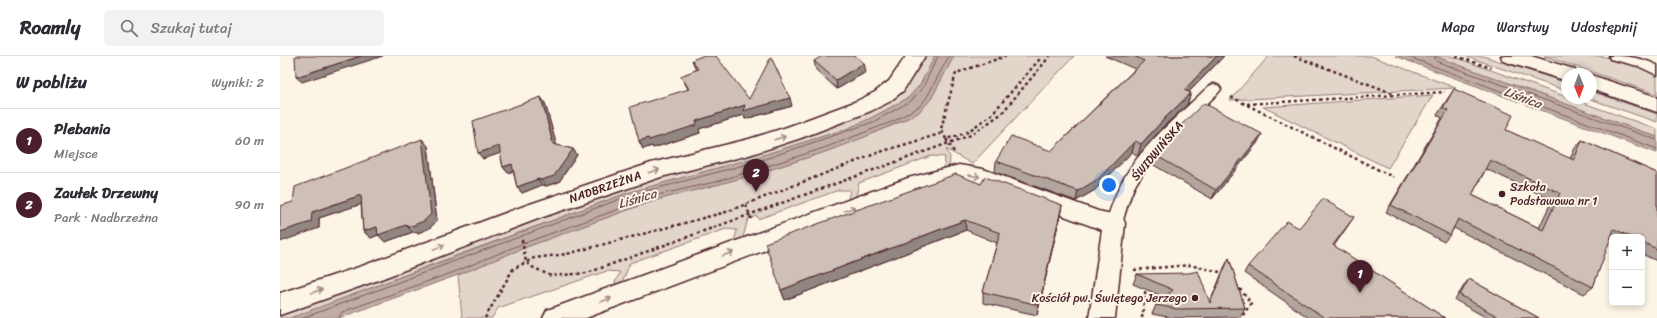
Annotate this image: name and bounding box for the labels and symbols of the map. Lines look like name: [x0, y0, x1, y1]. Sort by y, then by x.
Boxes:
north arrow: [1561, 68, 1597, 104]
water label: Liśnica: [1500, 80, 1547, 115]
street label: ŚWIDWIŃSKA: [1125, 116, 1189, 186]
one-way arrow: [773, 134, 786, 141]
pin: 2: [743, 159, 769, 192]
street label: NADBRZEŻNA: [566, 164, 644, 210]
one-way arrow: [648, 166, 660, 174]
one-way arrow: [967, 172, 980, 180]
your location: [1099, 175, 1119, 195]
place label: Szkoła Podstawowa nr 1: [1510, 176, 1597, 212]
water label: Liśnica: [615, 181, 661, 215]
marker: Szkoła Podstawowa nr 1: [1497, 189, 1507, 199]
one-way arrow: [843, 204, 855, 212]
one-way arrow: [433, 243, 445, 251]
one-way arrow: [721, 250, 733, 258]
pin: 1: [1347, 260, 1373, 293]
one-way arrow: [311, 287, 323, 295]
place label: Kościół pw. Świętego Jerzego: [1032, 287, 1187, 309]
marker: Kościół pw. Świętego Jerzego: [1190, 293, 1200, 303]
one-way arrow: [599, 295, 611, 303]

